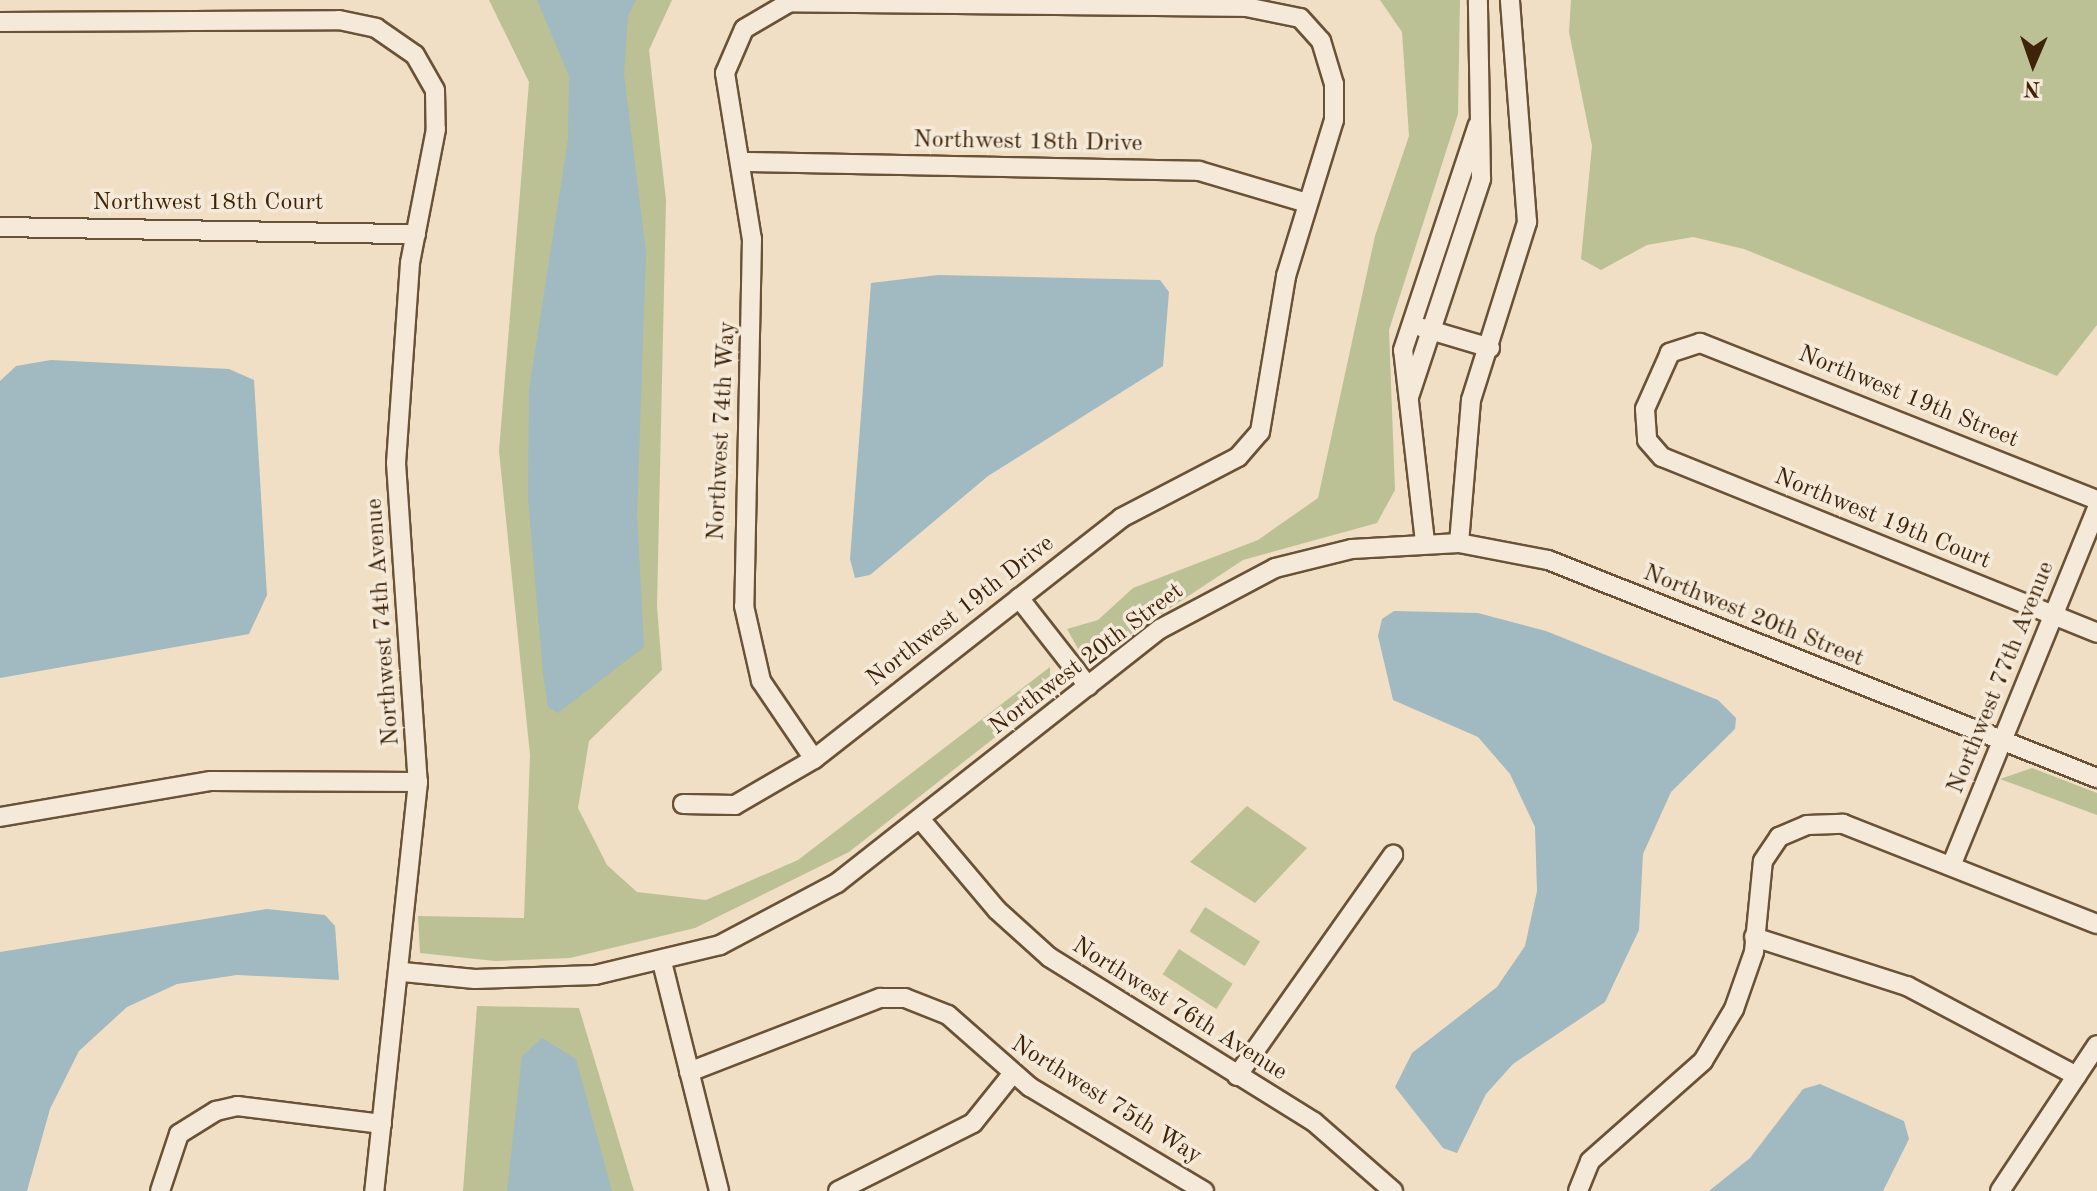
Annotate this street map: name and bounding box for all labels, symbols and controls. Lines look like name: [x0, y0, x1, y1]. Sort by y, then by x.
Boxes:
north arrow: [1993, 24, 2073, 104]
text: N: [2023, 77, 2041, 99]
street label: Northwest 18th Drive: [913, 127, 1143, 159]
street label: Northwest 18th Court: [93, 190, 323, 218]
street label: Northwest 74th Way: [703, 321, 743, 541]
street label: Northwest 19th Street: [1794, 341, 2022, 455]
street label: Northwest 19th Court: [1770, 463, 1994, 577]
street label: Northwest 74th Avenue: [361, 497, 407, 747]
street label: Northwest 19th Drive: [862, 530, 1060, 694]
street label: Northwest 77th Avenue: [1942, 558, 2062, 798]
street label: Northwest 20th Street: [1639, 560, 1867, 674]
street label: Northwest 20th Street: [984, 578, 1190, 742]
street label: Northwest 76th Avenue: [1066, 932, 1292, 1088]
street label: Northwest 75th Way: [1005, 1031, 1207, 1171]

